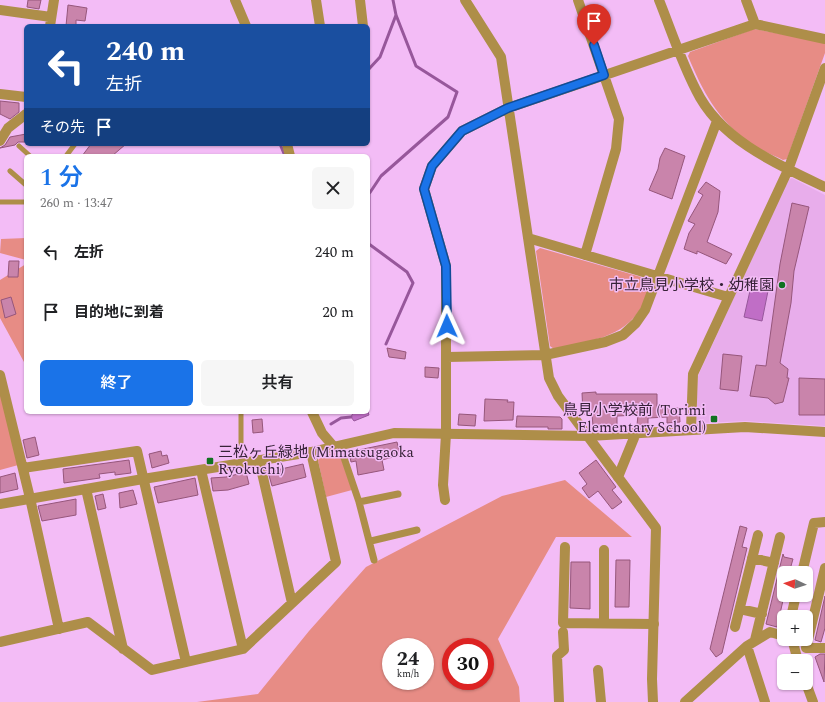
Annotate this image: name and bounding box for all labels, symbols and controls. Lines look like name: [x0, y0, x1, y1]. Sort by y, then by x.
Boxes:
pin: [577, 4, 611, 45]
icon: arrive: [583, 10, 605, 32]
text: 240 m: [106, 30, 185, 73]
icon: left: [40, 40, 92, 92]
text: 左折: [106, 71, 142, 98]
text: その先: [40, 116, 85, 139]
icon: arrive: [93, 116, 115, 138]
text: 1 分: [40, 160, 83, 196]
button: close: [312, 167, 354, 209]
text: 260 m · 13:47: [40, 193, 113, 213]
icon: left: [40, 241, 62, 263]
text: 左折: [74, 241, 104, 264]
text: 240 m: [315, 241, 354, 264]
place label: 市立鳥見小学校・幼稚園: [609, 274, 774, 297]
marker: 市立鳥見小学校・幼稚園: [777, 280, 787, 290]
icon: arrive: [40, 301, 62, 323]
text: 目的地に到着: [74, 301, 164, 324]
text: 20 m: [322, 301, 354, 324]
position arrow: [426, 305, 468, 347]
button: 終了: [40, 360, 193, 406]
button: 共有: [201, 360, 354, 406]
place label: 鳥見小学校前 (Torimi Elementary School): [563, 399, 706, 439]
marker: 鳥見小学校前 (Torimi Elementary School): [709, 414, 719, 424]
place label: 三松ヶ丘緑地 (Mimatsugaoka Ryokuchi): [218, 441, 415, 481]
marker: 三松ヶ丘緑地 (Mimatsugaoka Ryokuchi): [205, 456, 215, 466]
north arrow: [777, 566, 813, 602]
map controls: [777, 566, 813, 690]
button: +: [777, 610, 813, 646]
speed limit sign: 30: [442, 638, 494, 690]
text: 24: [397, 644, 419, 674]
button: −: [777, 654, 813, 690]
text: km/h: [397, 666, 419, 682]

